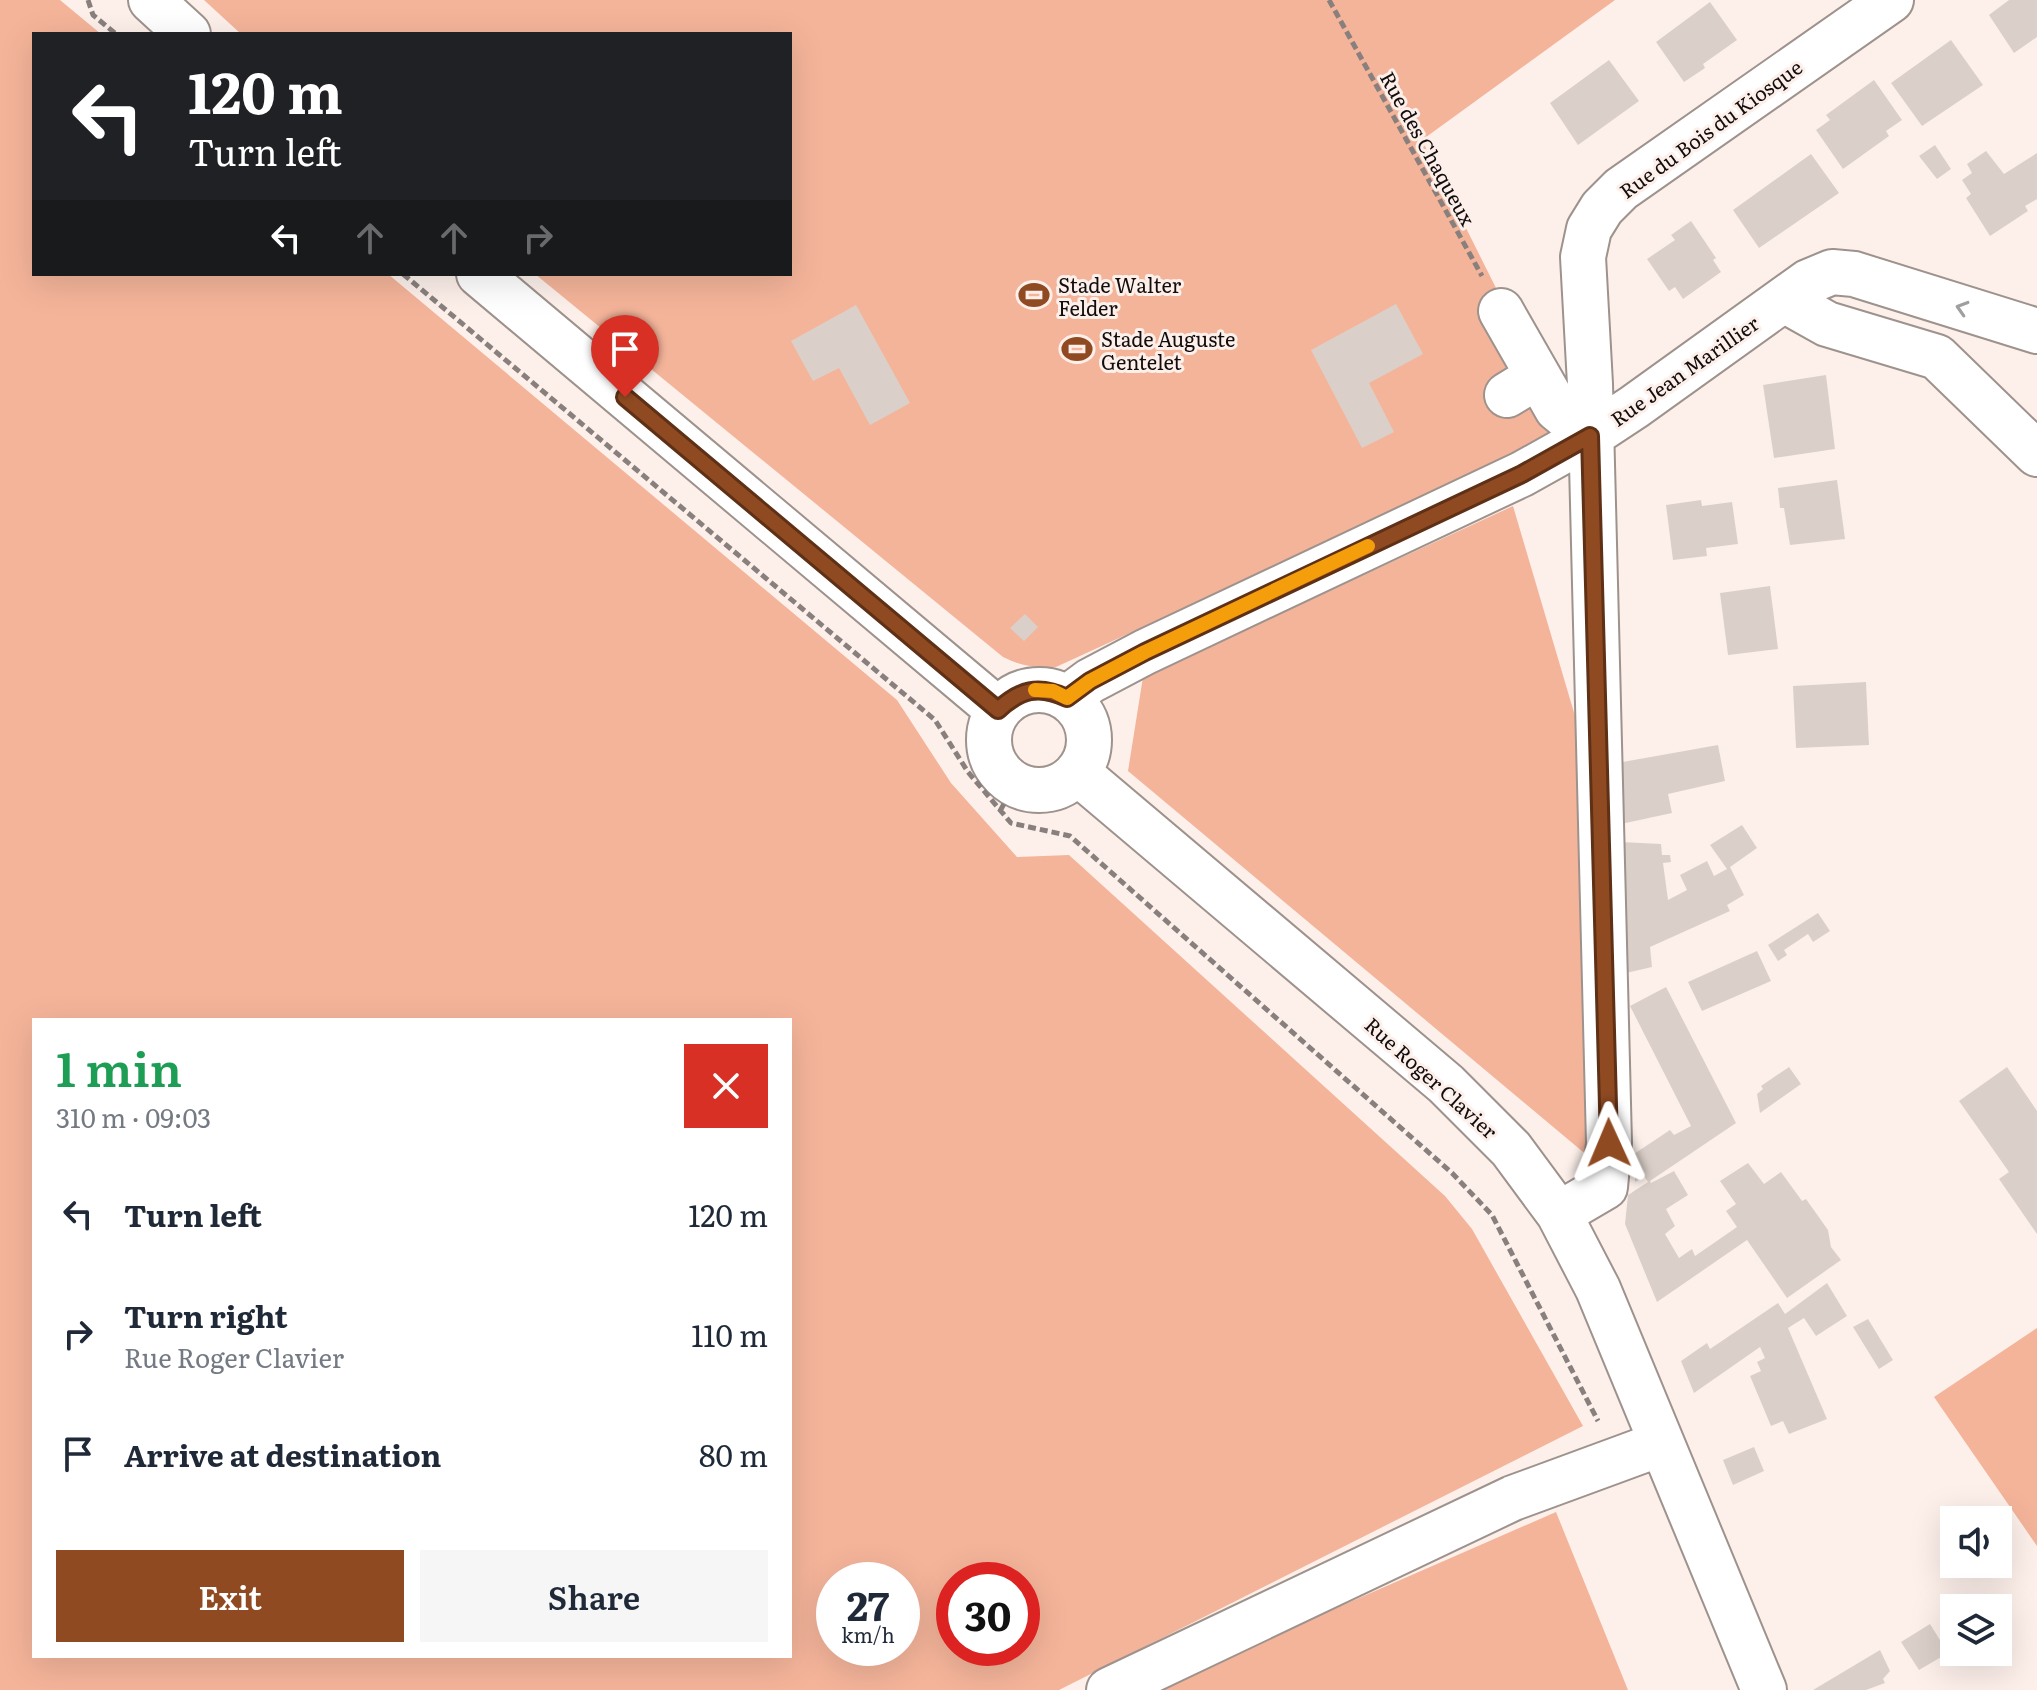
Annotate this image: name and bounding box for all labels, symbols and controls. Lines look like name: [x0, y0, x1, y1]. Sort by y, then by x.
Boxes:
text: 120 m: [188, 48, 343, 131]
street label: Rue du Bois du Kiosque: [1612, 51, 1808, 205]
icon: left: [56, 64, 160, 168]
street label: Rue des Chaqueux: [1374, 65, 1484, 231]
text: Turn left: [188, 124, 342, 177]
icon: left: [264, 216, 308, 260]
icon: ahead: [348, 216, 392, 260]
icon: ahead: [432, 216, 476, 260]
icon: right: [516, 216, 560, 260]
place label: Stade Walter Felder: [1058, 269, 1182, 322]
sports icon: Stade Walter Felder: [1017, 278, 1051, 312]
one-way arrow: [1956, 301, 1970, 317]
street label: Rue Jean Marillier: [1604, 307, 1765, 433]
pin: [591, 315, 659, 397]
place label: Stade Auguste Gentelet: [1101, 323, 1235, 376]
icon: arrive: [603, 327, 647, 371]
sports icon: Stade Auguste Gentelet: [1060, 332, 1094, 366]
street label: Rue Roger Clavier: [1359, 1009, 1505, 1145]
text: 1 min: [56, 1031, 182, 1102]
button: close: [684, 1044, 768, 1128]
text: 310 m · 09:03: [56, 1097, 211, 1136]
position arrow: [1567, 1101, 1651, 1185]
icon: left: [56, 1192, 100, 1236]
text: Turn left: [124, 1192, 262, 1236]
text: 120 m: [688, 1192, 768, 1236]
text: Turn right: [124, 1293, 288, 1337]
icon: right: [56, 1312, 100, 1356]
text: 110 m: [691, 1312, 768, 1356]
text: Rue Roger Clavier: [124, 1337, 344, 1376]
icon: arrive: [56, 1432, 100, 1476]
text: Arrive at destination: [124, 1432, 441, 1476]
text: 80 m: [699, 1432, 768, 1476]
map controls: [1940, 1506, 2012, 1666]
button: sound: [1940, 1506, 2012, 1578]
button: Exit: [56, 1550, 404, 1642]
button: Share: [420, 1550, 768, 1642]
speed limit sign: 30: [936, 1562, 1040, 1666]
text: 27: [847, 1574, 889, 1633]
button: layers: [1940, 1594, 2012, 1666]
text: km/h: [841, 1619, 895, 1649]

